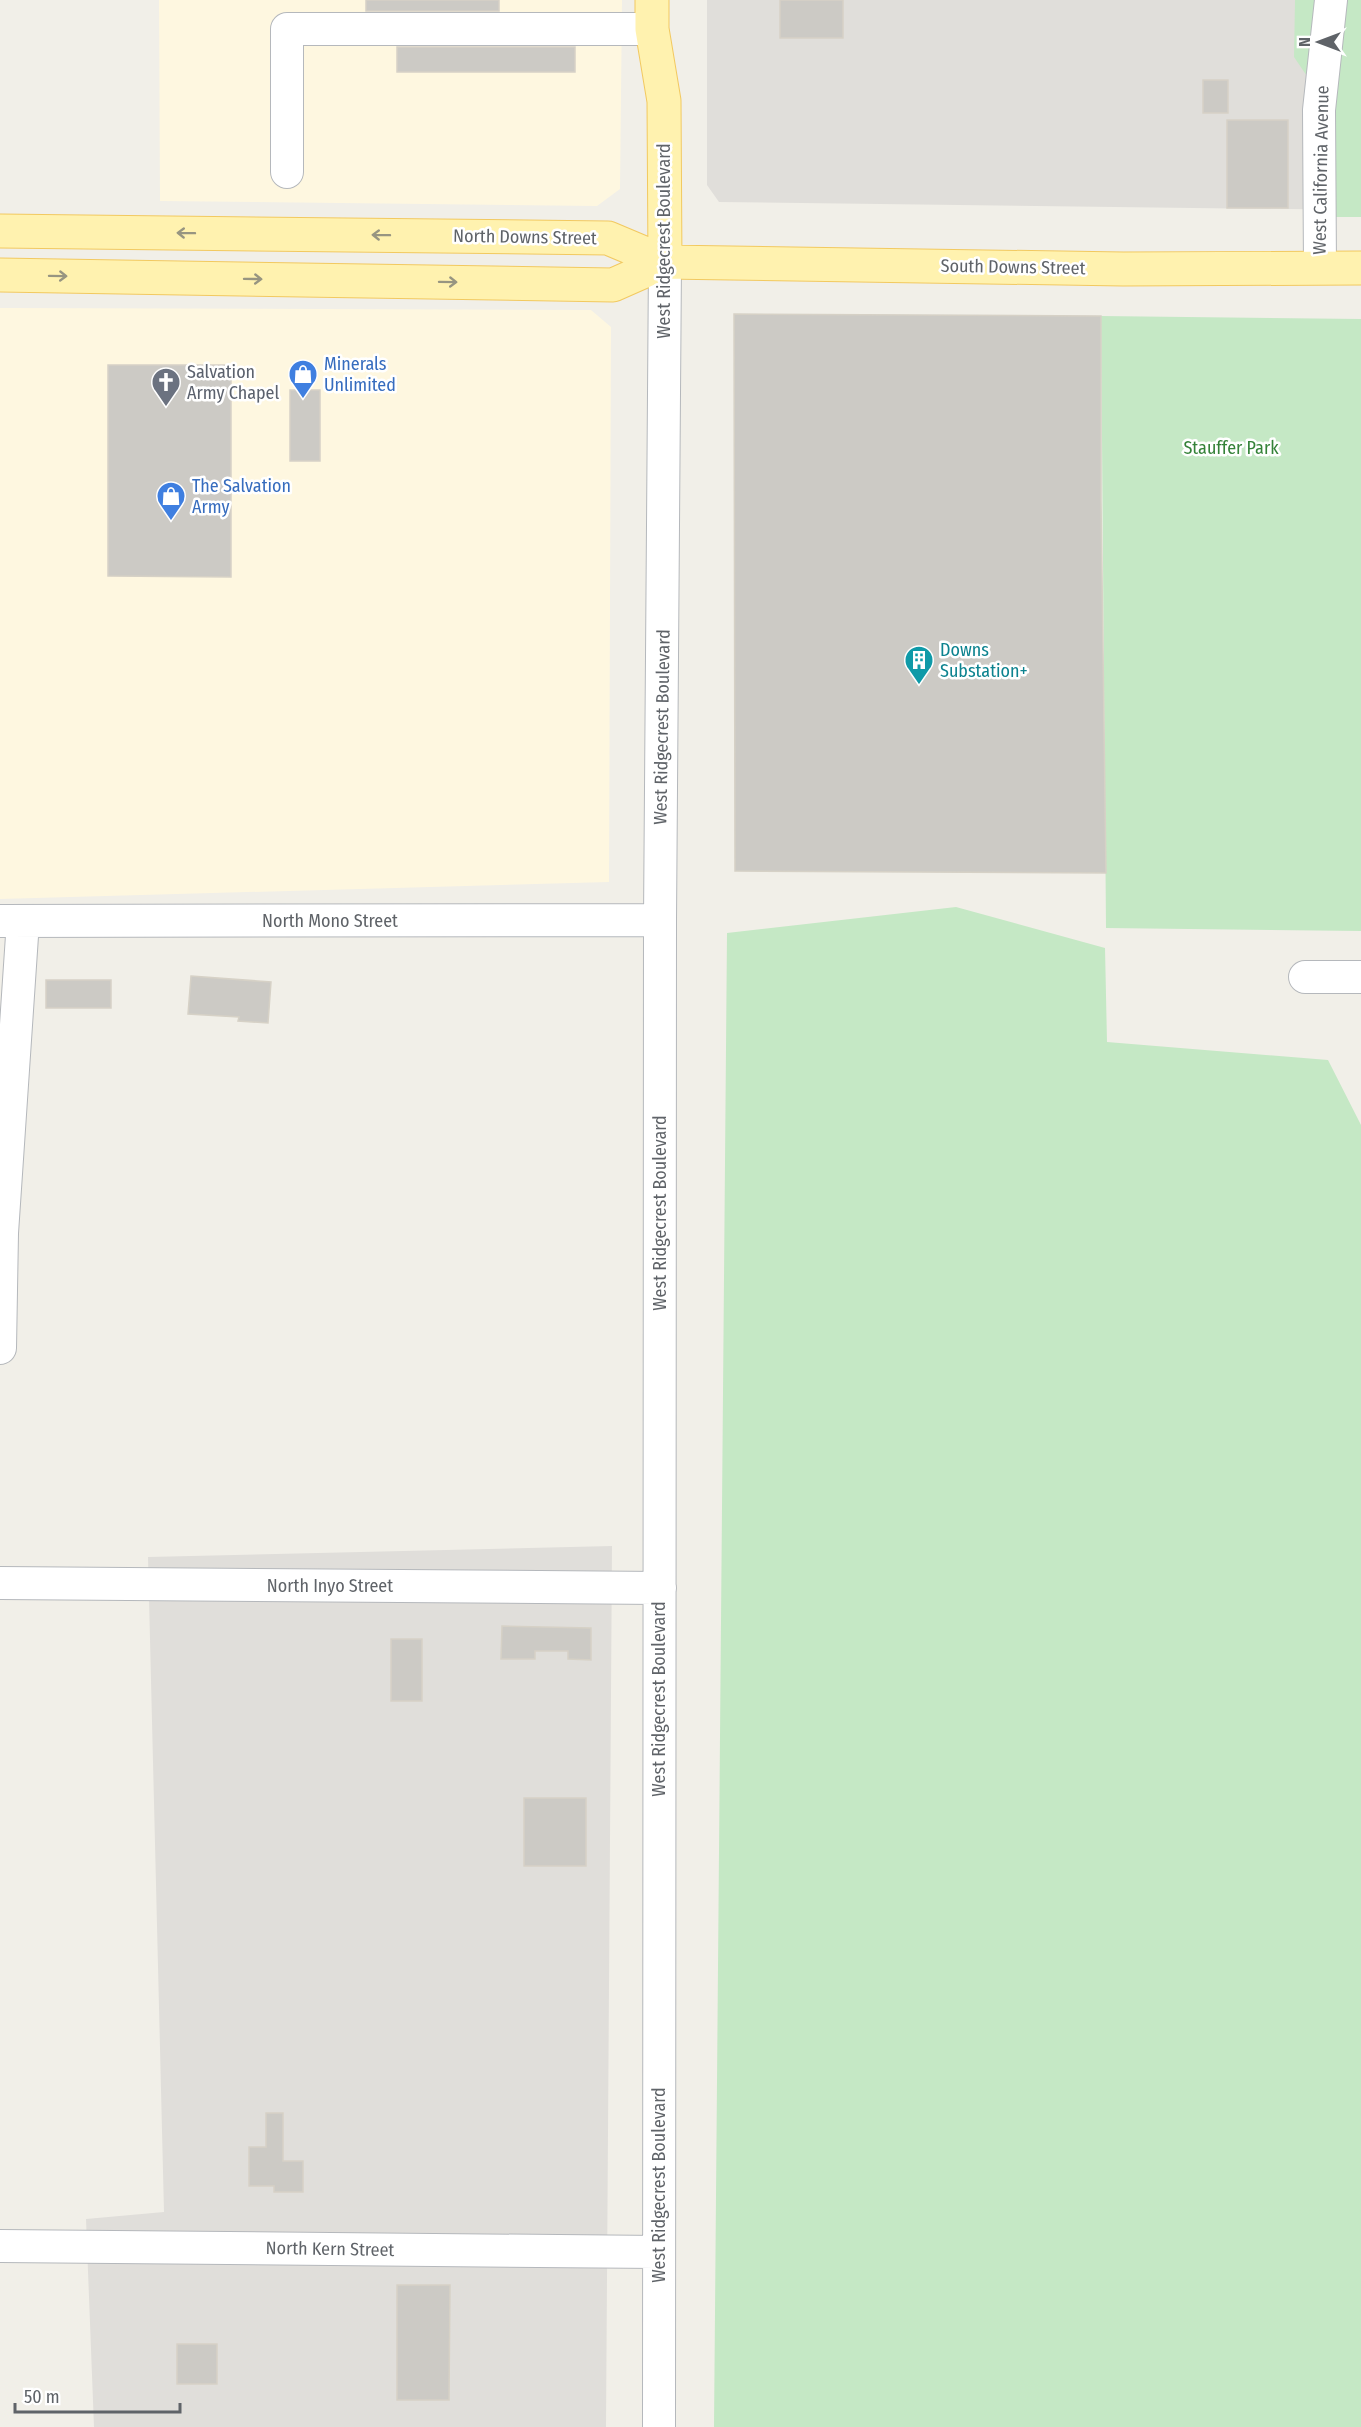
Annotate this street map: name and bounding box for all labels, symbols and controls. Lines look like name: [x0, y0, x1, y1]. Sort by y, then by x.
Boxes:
north arrow: [1289, 12, 1349, 72]
text: N: [1295, 37, 1314, 47]
street label: West California Avenue: [1309, 85, 1333, 255]
street label: West Ridgecrest Boulevard: [653, 143, 675, 339]
street label: North Downs Street: [453, 225, 597, 249]
one-way arrow: [177, 227, 197, 239]
one-way arrow: [372, 229, 392, 241]
street label: South Downs Street: [940, 255, 1086, 279]
one-way arrow: [48, 271, 68, 282]
one-way arrow: [243, 274, 263, 285]
one-way arrow: [438, 276, 458, 288]
place label: Minerals Unlimited: [324, 353, 396, 396]
shop icon: Minerals Unlimited: [287, 358, 319, 400]
place label: Salvation Army Chapel: [187, 361, 279, 404]
church icon: Salvation Army Chapel: [150, 366, 182, 408]
park label: Stauffer Park: [1183, 437, 1279, 459]
place label: The Salvation Army: [192, 475, 291, 518]
shop icon: The Salvation Army: [155, 480, 187, 522]
street label: West Ridgecrest Boulevard: [649, 629, 675, 825]
place label: Downs Substation+: [940, 639, 1028, 682]
building icon: Downs Substation+: [903, 644, 935, 686]
street label: North Mono Street: [262, 910, 398, 932]
street label: West Ridgecrest Boulevard: [649, 1115, 671, 1311]
street label: North Inyo Street: [267, 1575, 393, 1597]
street label: West Ridgecrest Boulevard: [648, 1601, 670, 1797]
street label: West Ridgecrest Boulevard: [648, 2087, 670, 2283]
street label: North Kern Street: [265, 2237, 395, 2261]
scale bar: [15, 2376, 180, 2414]
text: 50 m: [24, 2386, 60, 2408]

